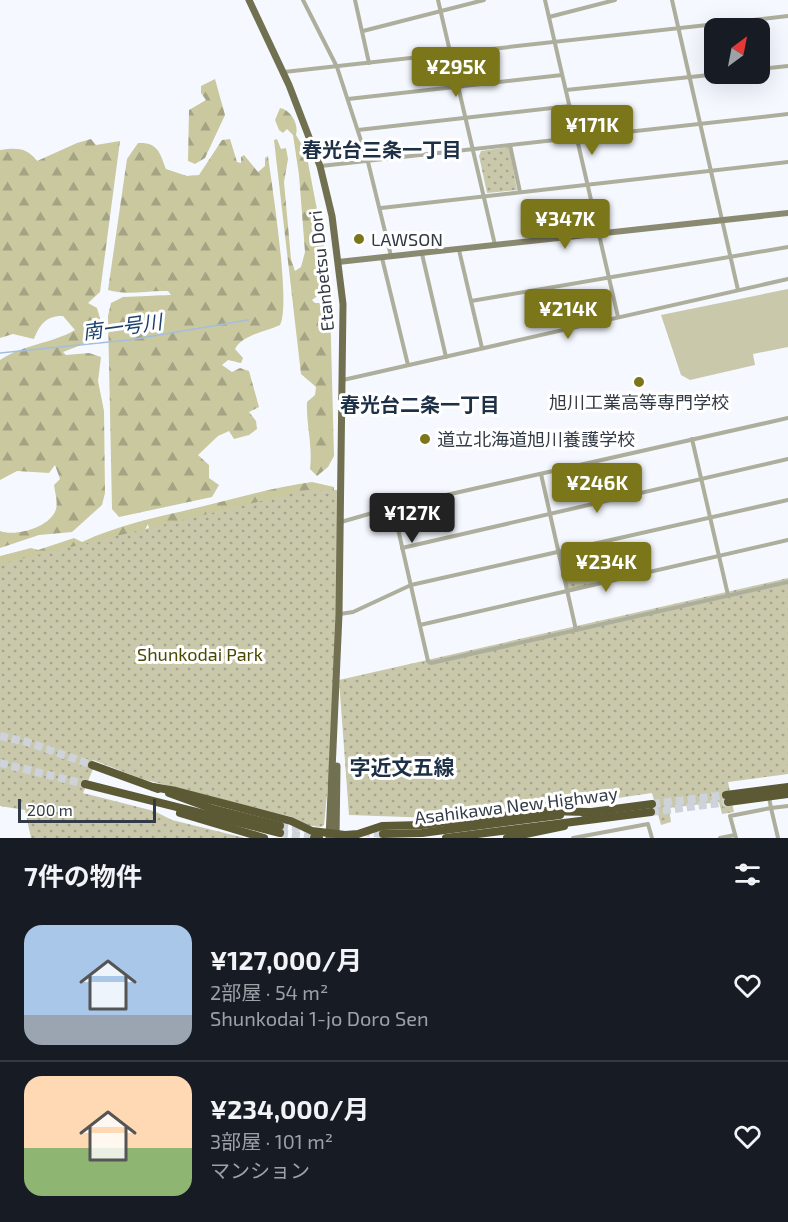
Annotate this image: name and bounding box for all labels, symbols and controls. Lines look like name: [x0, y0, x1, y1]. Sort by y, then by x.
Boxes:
north arrow: [704, 18, 770, 84]
map controls: [704, 18, 770, 84]
pin: ¥295K: [414, 47, 498, 98]
text: ¥295K: [426, 54, 486, 78]
pin: ¥171K: [550, 105, 634, 156]
text: ¥171K: [565, 112, 619, 136]
district label: 春光台三条一丁目: [302, 137, 462, 161]
pin: ¥347K: [523, 199, 607, 250]
text: ¥347K: [535, 206, 595, 230]
street label: Etanbetsu Dori: [304, 210, 338, 332]
place label: LAWSON: [371, 228, 443, 250]
marker: LAWSON: [352, 232, 366, 246]
pin: ¥214K: [526, 289, 610, 340]
text: ¥214K: [539, 296, 597, 320]
water label: 南一号川: [81, 308, 165, 343]
marker: 旭川工業高等専門学校: [632, 375, 646, 389]
place label: 旭川工業高等専門学校: [549, 391, 729, 413]
district label: 春光台二条一丁目: [340, 392, 500, 416]
place label: 道立北海道旭川養護学校: [437, 428, 635, 450]
marker: 道立北海道旭川養護学校: [418, 432, 432, 446]
pin: ¥246K: [555, 463, 639, 514]
text: ¥246K: [566, 470, 628, 494]
pin: ¥127K: [370, 493, 454, 544]
text: ¥127K: [384, 500, 440, 524]
pin: ¥234K: [564, 542, 648, 593]
text: ¥234K: [575, 549, 637, 573]
park label: Shunkodai Park: [137, 643, 263, 665]
district label: 字近文五線: [350, 754, 455, 779]
street label: Asahikawa New Highway: [413, 782, 619, 828]
scale bar: [18, 796, 156, 824]
text: 200 m: [27, 800, 73, 819]
icon: filters: [731, 858, 764, 891]
text: 7件の物件: [24, 860, 142, 891]
text: ¥127,000/月: [210, 944, 362, 975]
icon: home: [72, 949, 144, 1021]
icon: heart: [731, 969, 764, 1002]
text: 2部屋 · 54 m²: [210, 980, 328, 1004]
text: Shunkodai 1-jo Doro Sen: [210, 1006, 429, 1030]
text: ¥234,000/月: [210, 1093, 370, 1124]
icon: home: [72, 1100, 144, 1172]
icon: heart: [731, 1120, 764, 1153]
text: 3部屋 · 101 m²: [210, 1129, 333, 1153]
text: マンション: [210, 1158, 310, 1182]

